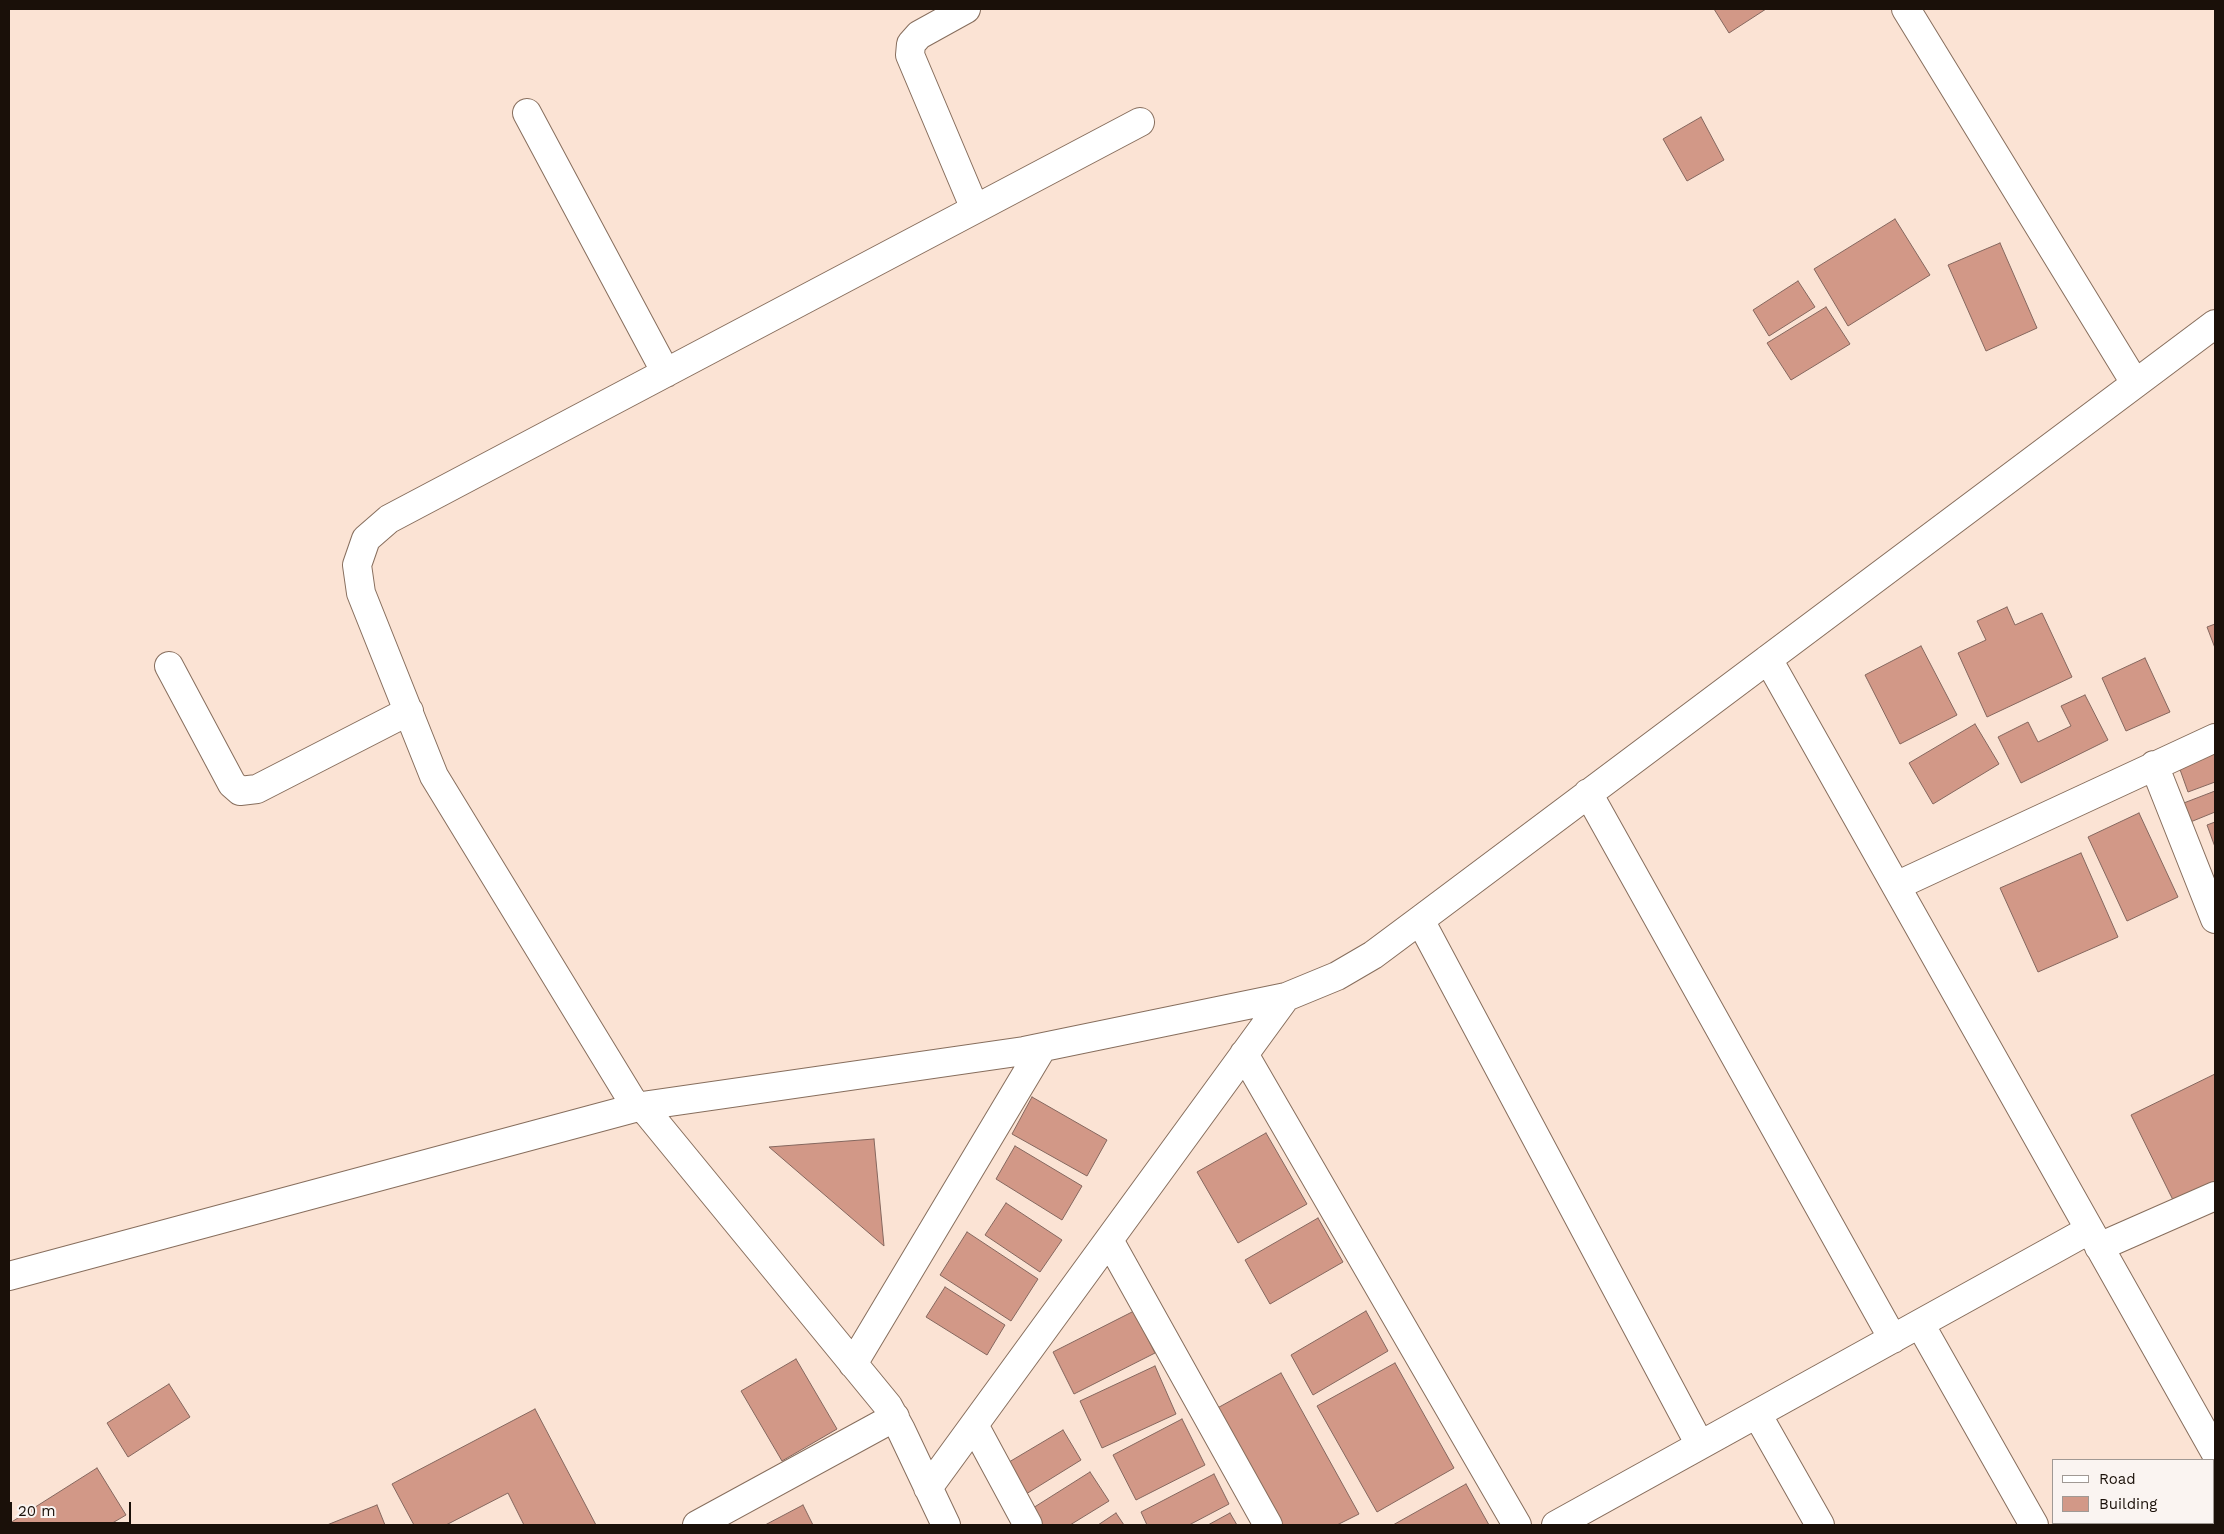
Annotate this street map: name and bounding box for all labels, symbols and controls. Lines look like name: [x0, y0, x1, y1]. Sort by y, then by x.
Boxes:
legend: [2052, 1459, 2214, 1524]
text: Road: [2099, 1470, 2136, 1488]
scale bar: [12, 1492, 134, 1524]
text: Building: [2099, 1495, 2157, 1513]
text: 20 m: [18, 1502, 56, 1520]

